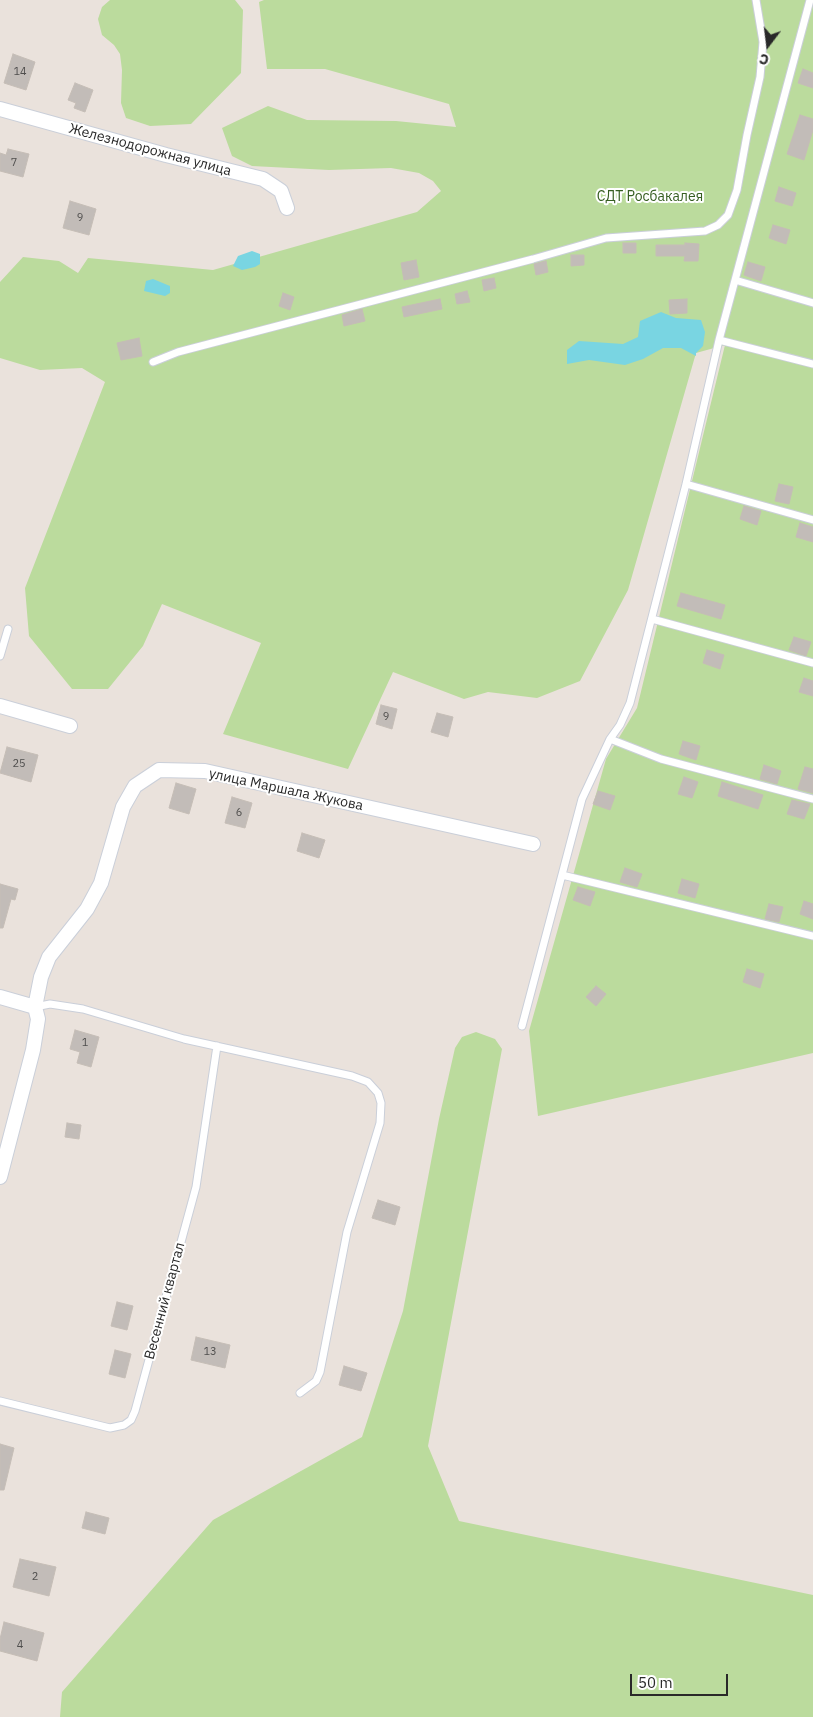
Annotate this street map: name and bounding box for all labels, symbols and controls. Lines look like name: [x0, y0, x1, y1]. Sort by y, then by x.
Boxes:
north arrow: [743, 20, 793, 70]
text: С: [757, 50, 771, 69]
house number: 14: [13, 65, 27, 79]
street label: Железнодорожная улица: [67, 120, 233, 180]
house number: 7: [11, 156, 17, 170]
park label: СДТ Росбакалея: [597, 189, 703, 205]
house number: 9: [77, 211, 83, 225]
house number: 9: [383, 710, 389, 724]
house number: 25: [12, 757, 26, 771]
street label: улица Маршала Жукова: [207, 765, 365, 815]
house number: 6: [236, 806, 242, 820]
house number: 1: [82, 1036, 88, 1050]
street label: Весенний квартал: [141, 1241, 189, 1361]
house number: 13: [203, 1345, 217, 1359]
house number: 2: [32, 1570, 38, 1584]
house number: 4: [17, 1638, 23, 1652]
scale bar: [633, 1664, 730, 1696]
text: 50 m: [638, 1673, 673, 1692]

